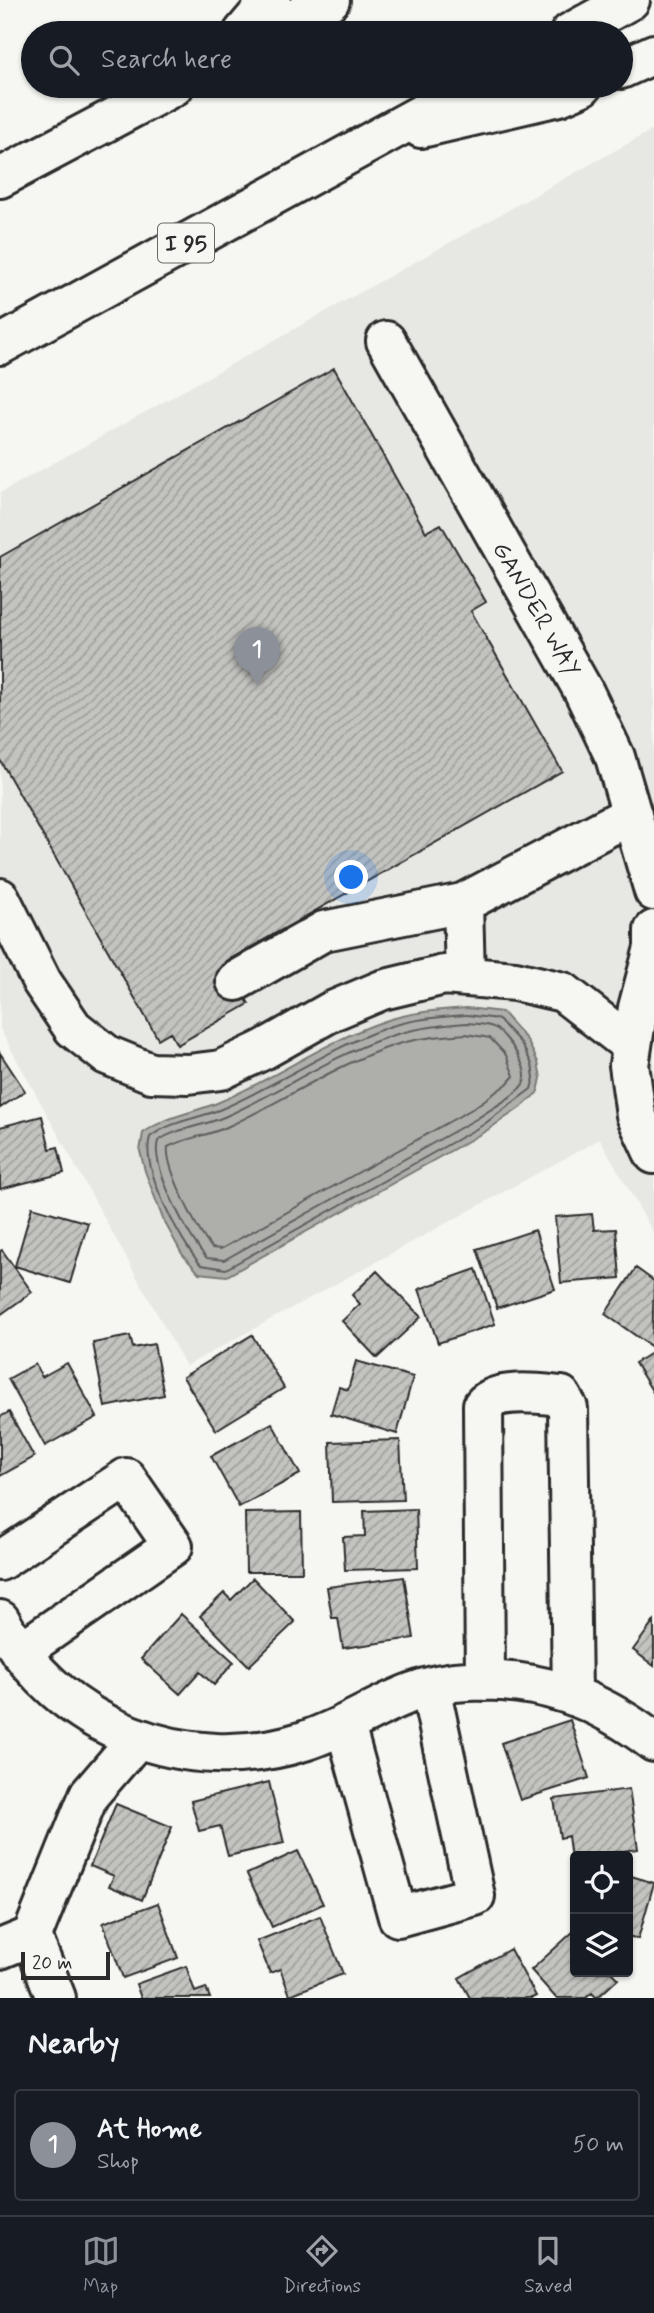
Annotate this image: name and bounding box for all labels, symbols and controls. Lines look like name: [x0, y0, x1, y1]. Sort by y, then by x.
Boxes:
search box: [21, 21, 633, 98]
icon: search: [45, 41, 83, 79]
text: Search here: [101, 43, 232, 77]
road number: I 95: [158, 224, 214, 262]
street label: GANDER WAY: [484, 537, 587, 683]
pin: 1: [234, 627, 280, 685]
your location: [334, 860, 368, 894]
map controls: [570, 1851, 633, 1977]
button: locate: [570, 1851, 633, 1914]
button: layers: [570, 1914, 633, 1977]
scale bar: [21, 1949, 110, 1981]
text: 20 m: [32, 1951, 72, 1976]
text: Nearby: [28, 2024, 119, 2063]
text: At Home: [97, 2113, 202, 2147]
text: 1: [48, 2130, 58, 2160]
text: 50 m: [573, 2130, 624, 2160]
text: Shop: [97, 2147, 139, 2177]
tab: Map: [82, 2232, 120, 2299]
tab: Directions: [283, 2232, 361, 2299]
tab: Saved: [524, 2232, 572, 2299]

